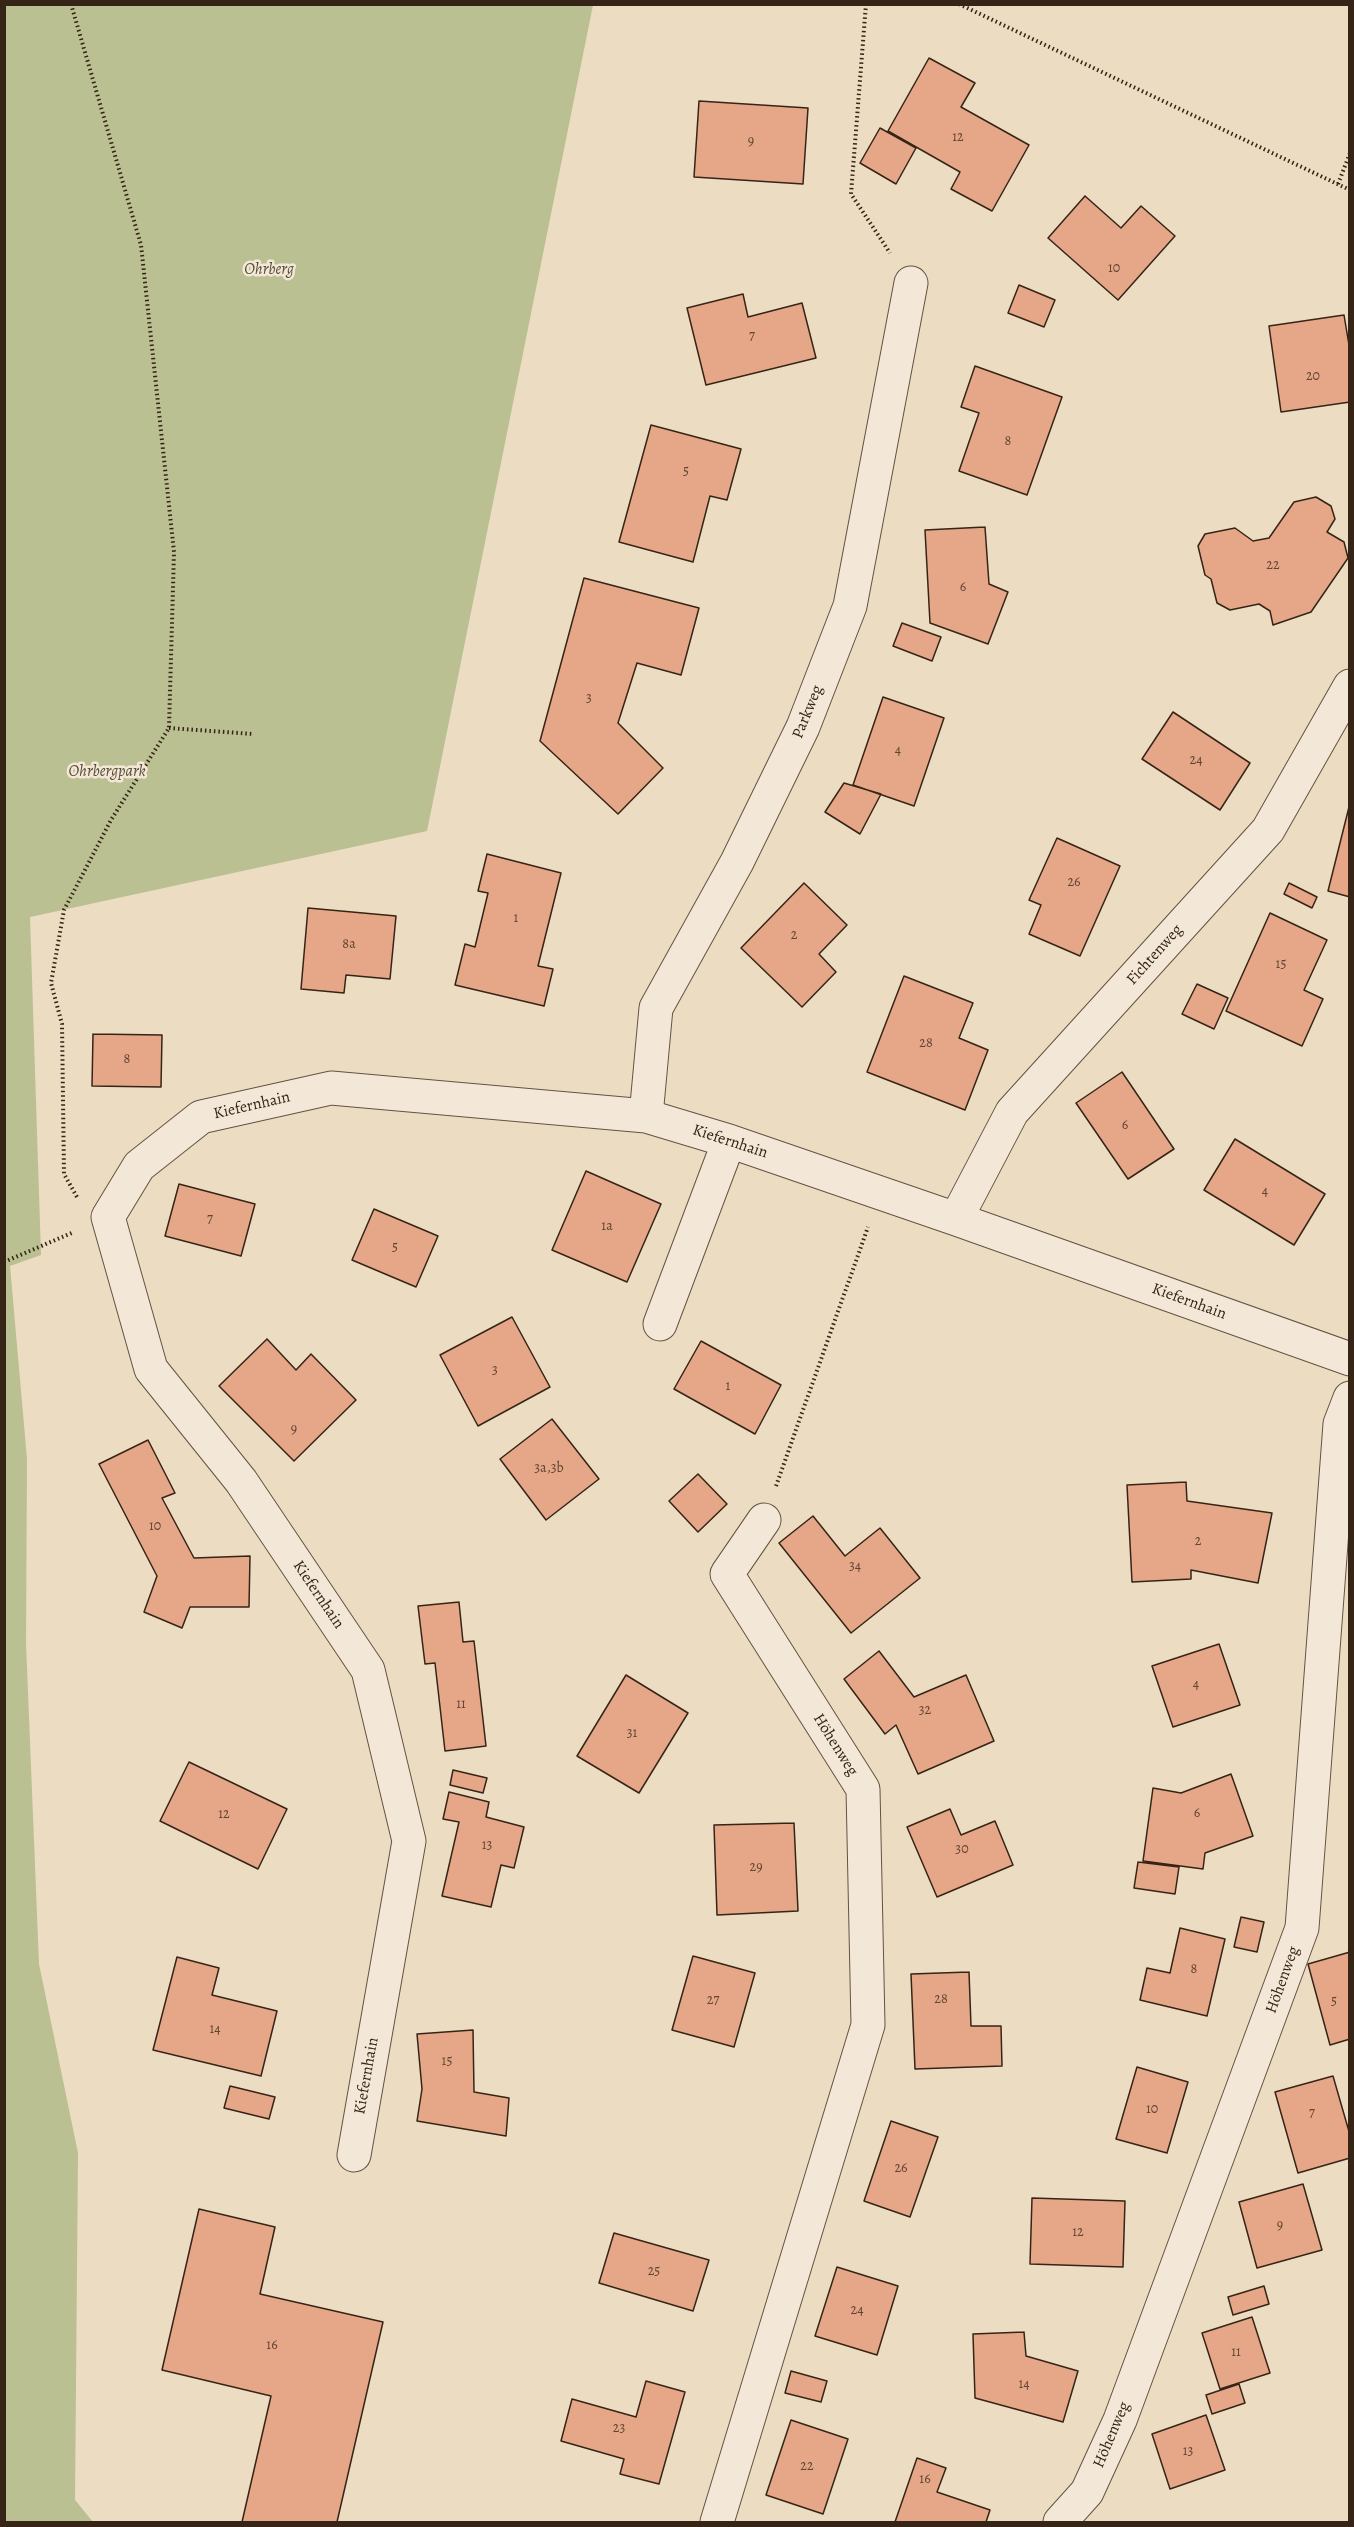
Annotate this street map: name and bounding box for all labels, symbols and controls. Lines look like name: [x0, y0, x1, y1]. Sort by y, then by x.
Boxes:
house number: 12: [952, 130, 964, 146]
house number: 9: [748, 134, 754, 150]
park label: Ohrberg: [244, 260, 294, 280]
house number: 10: [1108, 261, 1120, 277]
house number: 7: [749, 329, 755, 345]
house number: 20: [1306, 369, 1320, 385]
house number: 8: [1005, 434, 1011, 450]
house number: 5: [683, 464, 689, 480]
house number: 22: [1266, 558, 1280, 574]
house number: 6: [960, 580, 966, 596]
street label: Parkweg: [789, 682, 827, 742]
house number: 3: [586, 691, 592, 707]
house number: 4: [895, 743, 901, 759]
house number: 24: [1190, 753, 1202, 769]
park label: Ohrbergpark: [68, 762, 146, 782]
house number: 26: [1067, 875, 1081, 891]
house number: 1: [514, 911, 518, 927]
street label: Fichtenweg: [1123, 921, 1187, 989]
house number: 2: [791, 928, 797, 944]
house number: 8a: [342, 937, 356, 953]
house number: 15: [1276, 957, 1286, 973]
house number: 28: [919, 1036, 933, 1052]
house number: 8: [124, 1052, 130, 1068]
street label: Kiefernhain: [212, 1088, 292, 1124]
house number: 6: [1122, 1118, 1128, 1134]
street label: Kiefernhain: [690, 1121, 770, 1163]
house number: 4: [1262, 1184, 1268, 1200]
house number: 7: [207, 1212, 213, 1228]
house number: 1a: [601, 1219, 613, 1235]
house number: 5: [392, 1240, 398, 1256]
street label: Kiefernhain: [1149, 1280, 1229, 1324]
house number: 3: [492, 1363, 498, 1379]
house number: 1: [726, 1379, 730, 1395]
house number: 9: [291, 1422, 297, 1438]
house number: 3a,3b: [534, 1461, 564, 1477]
house number: 10: [149, 1519, 161, 1535]
house number: 2: [1195, 1534, 1201, 1550]
street label: Kiefernhain: [288, 1557, 348, 1633]
house number: 34: [849, 1559, 861, 1575]
house number: 4: [1193, 1677, 1199, 1693]
house number: 11: [456, 1697, 466, 1713]
house number: 32: [919, 1703, 931, 1719]
street label: Höhenweg: [808, 1710, 862, 1780]
house number: 31: [627, 1726, 637, 1742]
house number: 6: [1194, 1806, 1200, 1822]
house number: 12: [218, 1807, 230, 1823]
house number: 13: [482, 1838, 492, 1854]
house number: 30: [955, 1842, 969, 1858]
house number: 29: [749, 1860, 763, 1876]
street label: Höhenweg: [1262, 1944, 1304, 2016]
house number: 8: [1191, 1962, 1197, 1978]
house number: 28: [934, 1992, 948, 2008]
house number: 27: [707, 1993, 719, 2009]
house number: 5: [1331, 1994, 1337, 2010]
house number: 14: [209, 2022, 221, 2038]
street label: Kiefernhain: [351, 2036, 383, 2116]
house number: 15: [442, 2054, 452, 2070]
house number: 10: [1146, 2102, 1158, 2118]
house number: 7: [1309, 2106, 1315, 2122]
house number: 26: [894, 2161, 908, 2177]
house number: 9: [1277, 2218, 1283, 2234]
house number: 12: [1072, 2225, 1084, 2241]
house number: 25: [648, 2264, 660, 2280]
house number: 24: [851, 2303, 863, 2319]
house number: 16: [266, 2338, 278, 2354]
house number: 11: [1231, 2345, 1241, 2361]
house number: 14: [1018, 2377, 1030, 2393]
street label: Höhenweg: [1090, 2399, 1134, 2471]
house number: 23: [613, 2421, 625, 2437]
house number: 13: [1183, 2444, 1193, 2460]
house number: 22: [800, 2459, 814, 2475]
house number: 16: [919, 2472, 931, 2488]

